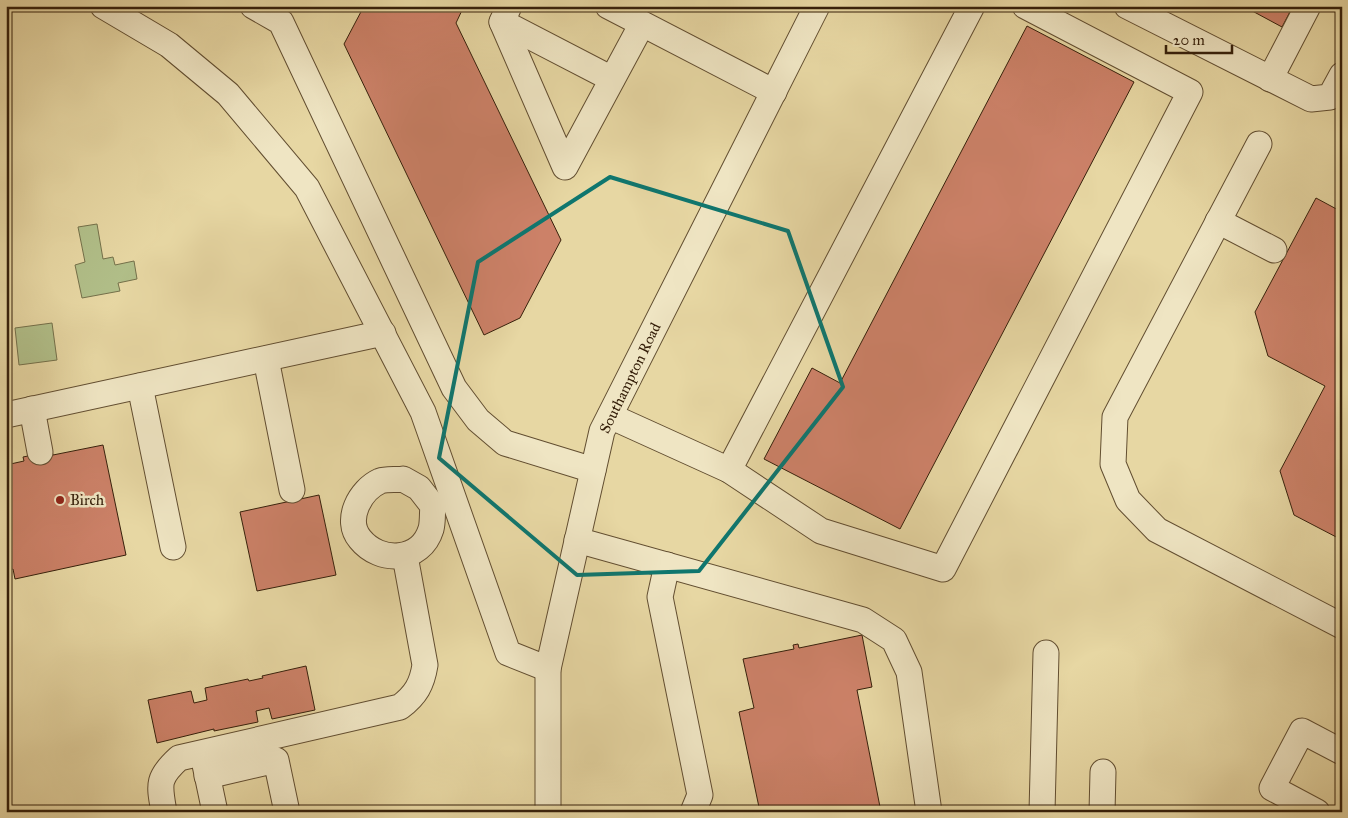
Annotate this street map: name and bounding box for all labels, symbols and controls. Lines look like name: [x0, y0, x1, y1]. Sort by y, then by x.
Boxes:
scale bar: [1166, 22, 1232, 54]
text: 20 m: [1173, 31, 1205, 49]
street label: Southampton Road: [595, 319, 665, 436]
place label: Birch: [70, 491, 105, 509]
marker: Birch: [54, 494, 66, 506]

